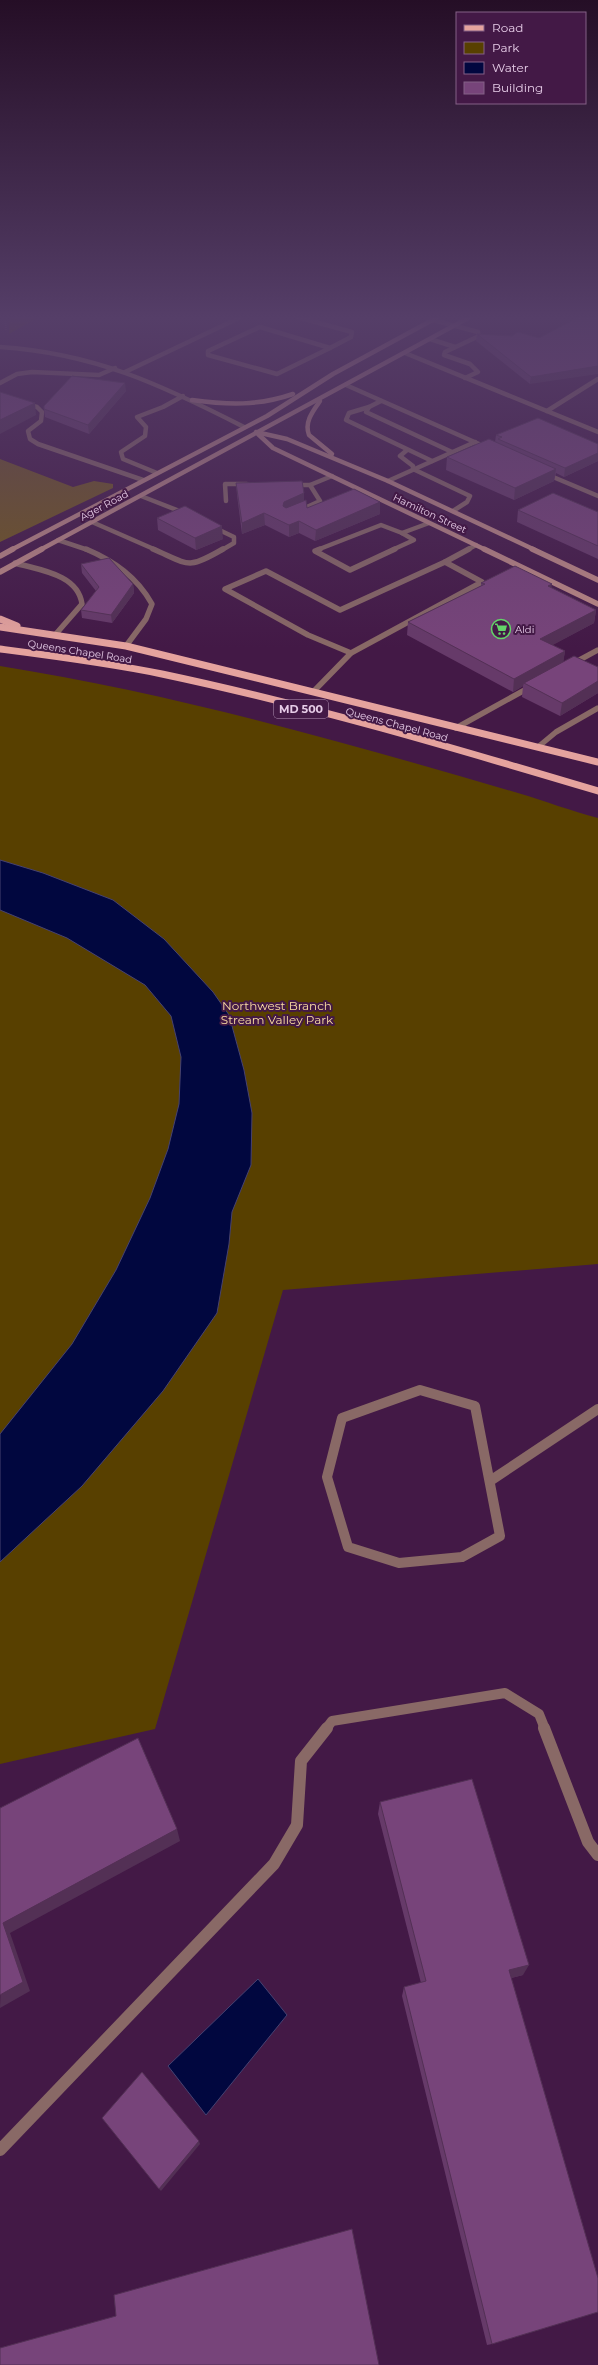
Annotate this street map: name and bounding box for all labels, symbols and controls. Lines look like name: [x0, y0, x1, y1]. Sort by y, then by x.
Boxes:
legend: [456, 12, 586, 104]
text: Road: [492, 20, 523, 35]
text: Park: [492, 40, 520, 55]
text: Water: [492, 60, 529, 75]
text: Building: [492, 80, 543, 95]
street label: Ager Road: [78, 487, 131, 524]
street label: Hamilton Street: [391, 491, 469, 536]
supermarket icon: Aldi: [490, 618, 512, 640]
place label: Aldi: [515, 623, 534, 636]
street label: Queens Chapel Road: [27, 637, 133, 666]
road number: MD 500: [274, 700, 328, 718]
street label: Queens Chapel Road: [344, 705, 449, 744]
park label: Northwest Branch Stream Valley Park: [221, 998, 334, 1027]

